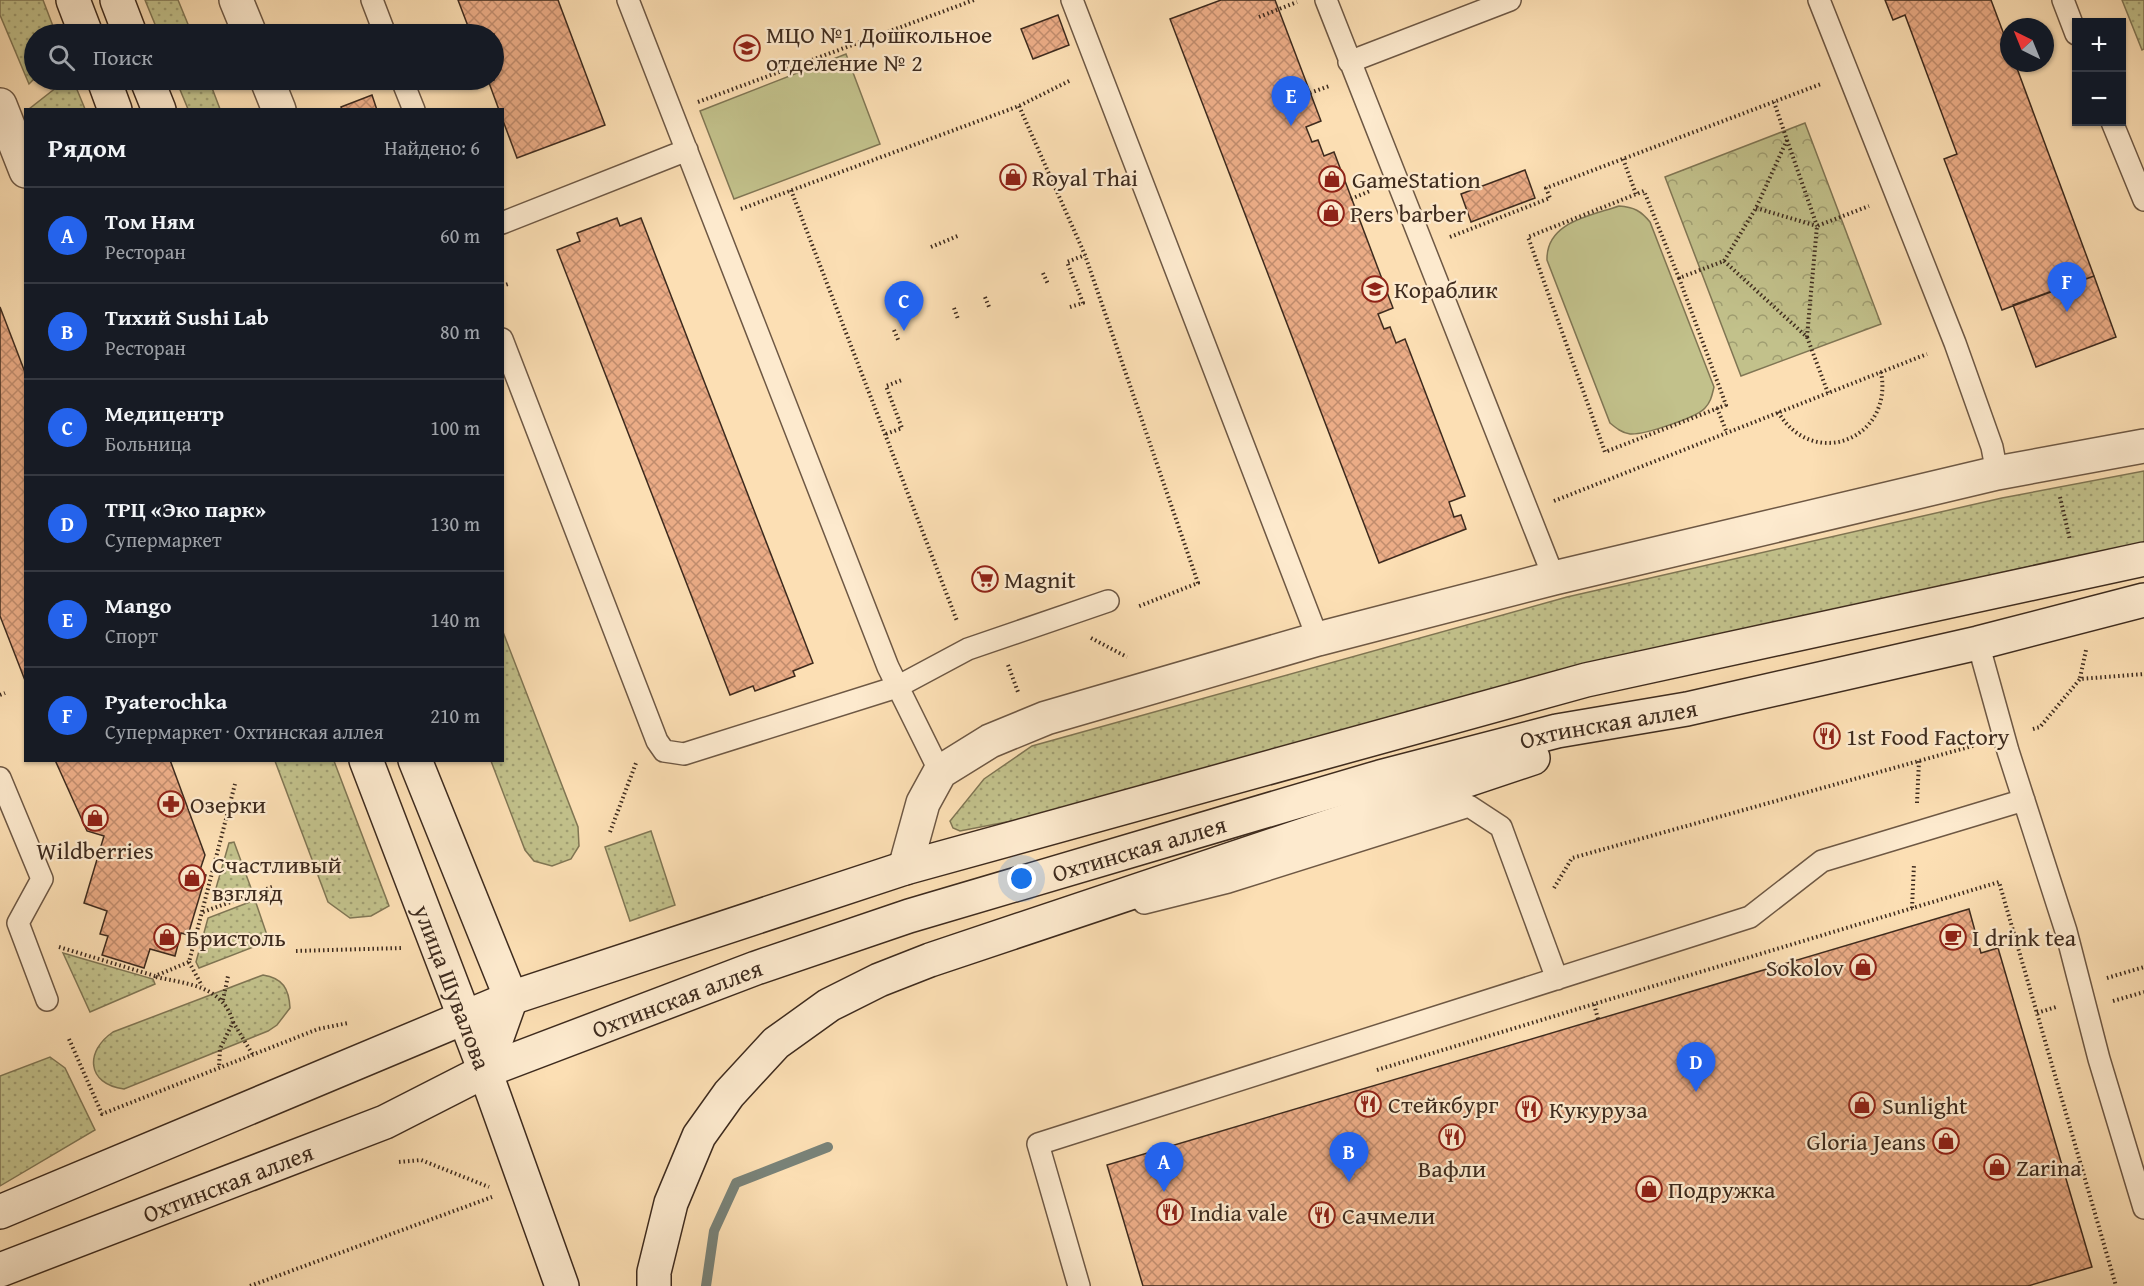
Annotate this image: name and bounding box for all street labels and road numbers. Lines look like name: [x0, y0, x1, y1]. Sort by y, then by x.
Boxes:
street label: Охтинская аллея: [1516, 690, 1701, 758]
street label: Охтинская аллея: [1048, 806, 1230, 890]
street label: улица Шувалова: [405, 898, 501, 1075]
street label: Охтинская аллея: [587, 950, 767, 1046]
street label: Охтинская аллея: [137, 1134, 318, 1231]

